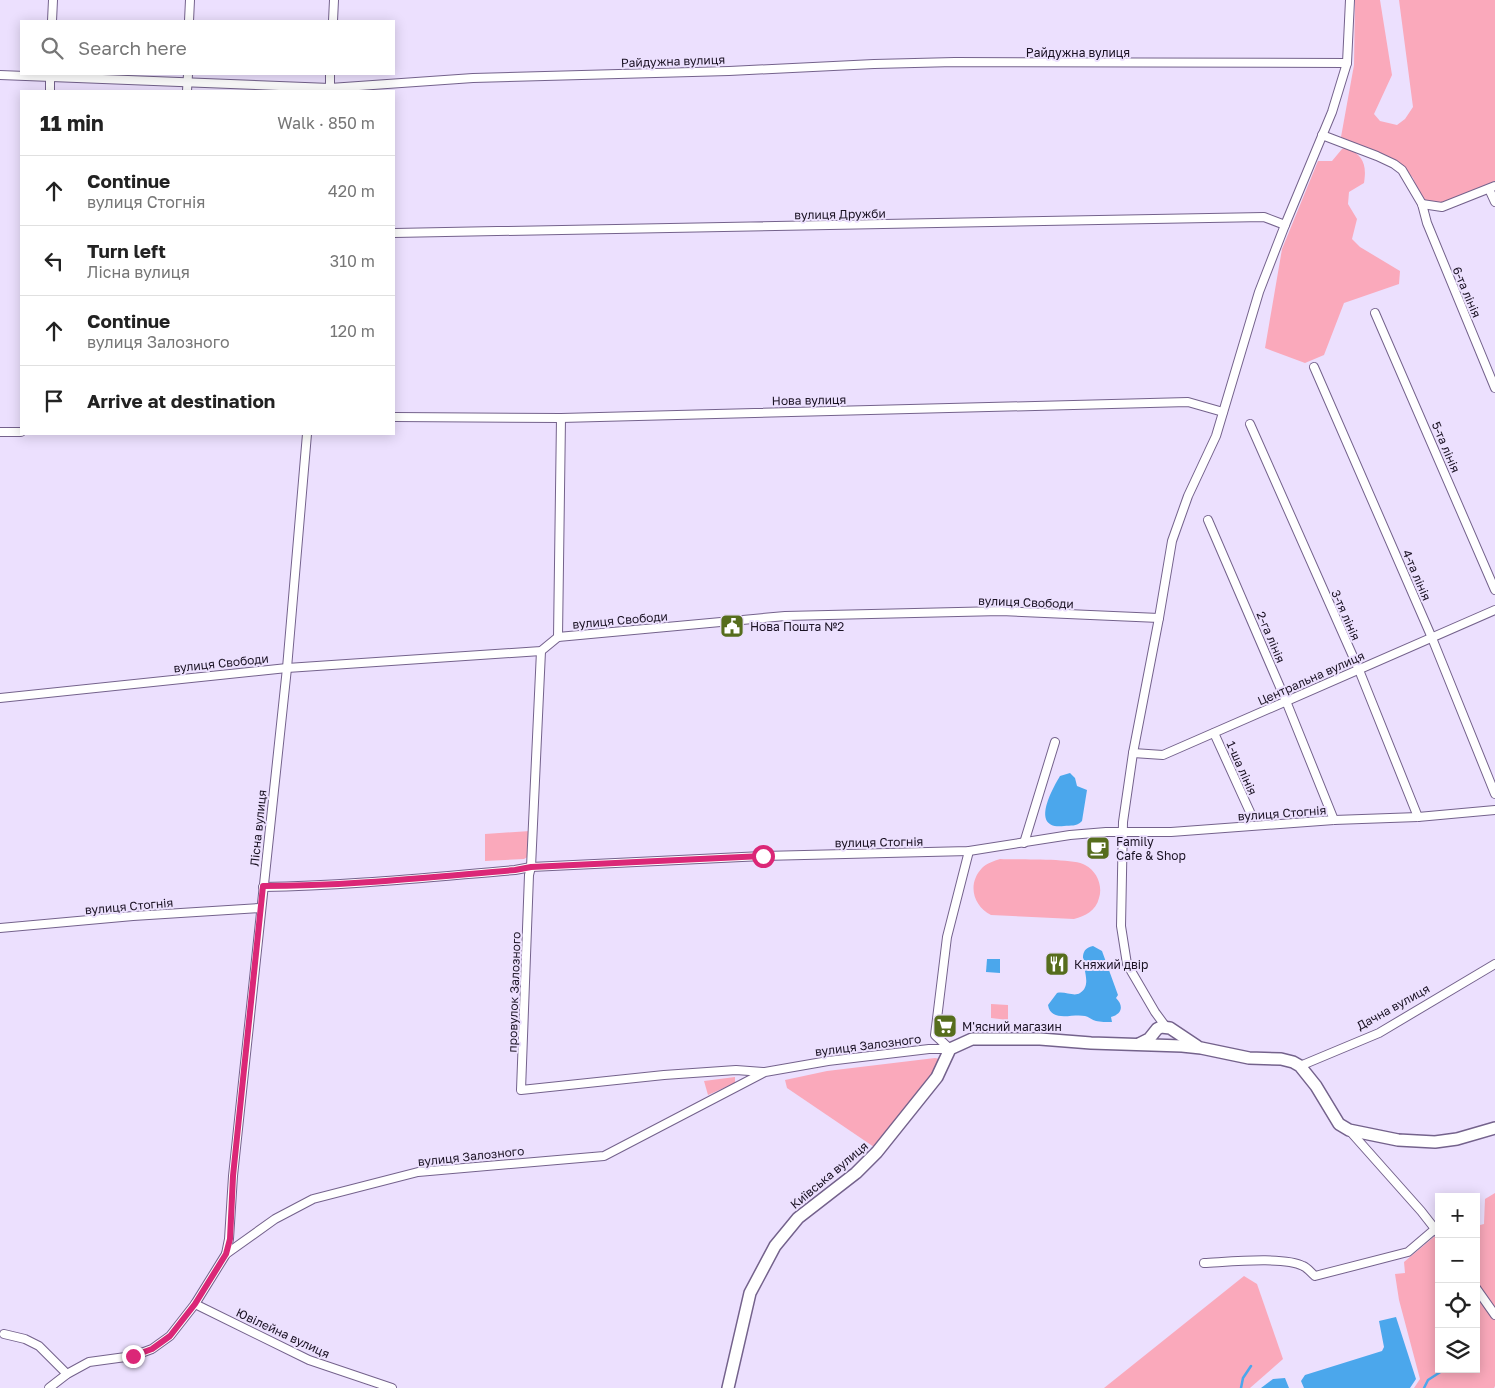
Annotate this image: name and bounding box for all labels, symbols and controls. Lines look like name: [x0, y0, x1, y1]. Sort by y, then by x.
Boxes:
search box: [20, 20, 395, 75]
icon: search: [38, 34, 66, 62]
text: Search here: [78, 36, 187, 59]
street label: Райдужна вулиця: [1026, 45, 1130, 60]
street label: Райдужна вулиця: [621, 52, 725, 70]
text: 11 min: [40, 110, 104, 136]
text: Walk · 850 m: [277, 113, 375, 133]
text: Continue: [87, 169, 170, 192]
icon: ahead: [40, 177, 68, 205]
text: 420 m: [328, 181, 375, 201]
text: вулиця Стогнія: [87, 192, 205, 212]
street label: вулиця Дружби: [794, 206, 886, 222]
text: Turn left: [87, 239, 166, 262]
icon: left: [40, 247, 68, 275]
text: 310 m: [330, 251, 375, 271]
text: Лісна вулиця: [87, 262, 190, 282]
street label: 6-та лінія: [1450, 264, 1484, 320]
text: Continue: [87, 309, 170, 332]
icon: ahead: [40, 317, 68, 345]
text: 120 m: [330, 321, 375, 341]
text: вулиця Залозного: [87, 332, 229, 352]
icon: arrive: [40, 387, 68, 415]
text: Arrive at destination: [87, 389, 275, 412]
street label: Нова вулиця: [772, 392, 846, 408]
street label: 5-та лінія: [1429, 419, 1463, 475]
street label: 4-та лінія: [1400, 547, 1434, 603]
street label: 3-тя лінія: [1328, 587, 1364, 643]
street label: вулиця Свободи: [978, 593, 1074, 611]
street label: вулиця Свободи: [572, 608, 668, 632]
street label: 2-га лінія: [1254, 609, 1288, 665]
public building icon: Нова Пошта №2: [719, 613, 745, 639]
place label: Нова Пошта №2: [750, 619, 844, 634]
street label: Центральна вулиця: [1255, 648, 1367, 708]
street label: вулиця Свободи: [173, 651, 269, 675]
street label: 1-ша лінія: [1223, 739, 1261, 797]
street label: Лісна вулиця: [247, 789, 269, 867]
street label: вулиця Стогнія: [1237, 802, 1327, 824]
street label: вулиця Стогнія: [834, 834, 924, 850]
place label: Family Cafe & Shop: [1116, 834, 1186, 863]
cafe icon: Family Cafe & Shop: [1085, 835, 1111, 861]
route start: [752, 845, 775, 868]
street label: вулиця Стогнія: [84, 895, 174, 917]
street label: провулок Залозного: [504, 931, 524, 1053]
restaurant icon: Княжий двір: [1044, 951, 1070, 977]
place label: Княжий двір: [1074, 957, 1148, 972]
street label: Дачна вулиця: [1354, 981, 1432, 1033]
supermarket icon: М'ясний магазин: [932, 1013, 958, 1039]
place label: М'ясний магазин: [962, 1019, 1062, 1034]
street label: вулиця Залозного: [814, 1031, 922, 1059]
street label: Київська вулиця: [787, 1138, 871, 1212]
street label: вулиця Залозного: [417, 1143, 525, 1169]
map controls: [1435, 1193, 1480, 1373]
button: +: [1435, 1193, 1480, 1238]
button: −: [1435, 1238, 1480, 1283]
button: locate: [1435, 1283, 1480, 1328]
street label: Ювілейна вулиця: [234, 1305, 332, 1361]
button: layers: [1435, 1328, 1480, 1373]
route end: [122, 1345, 145, 1368]

